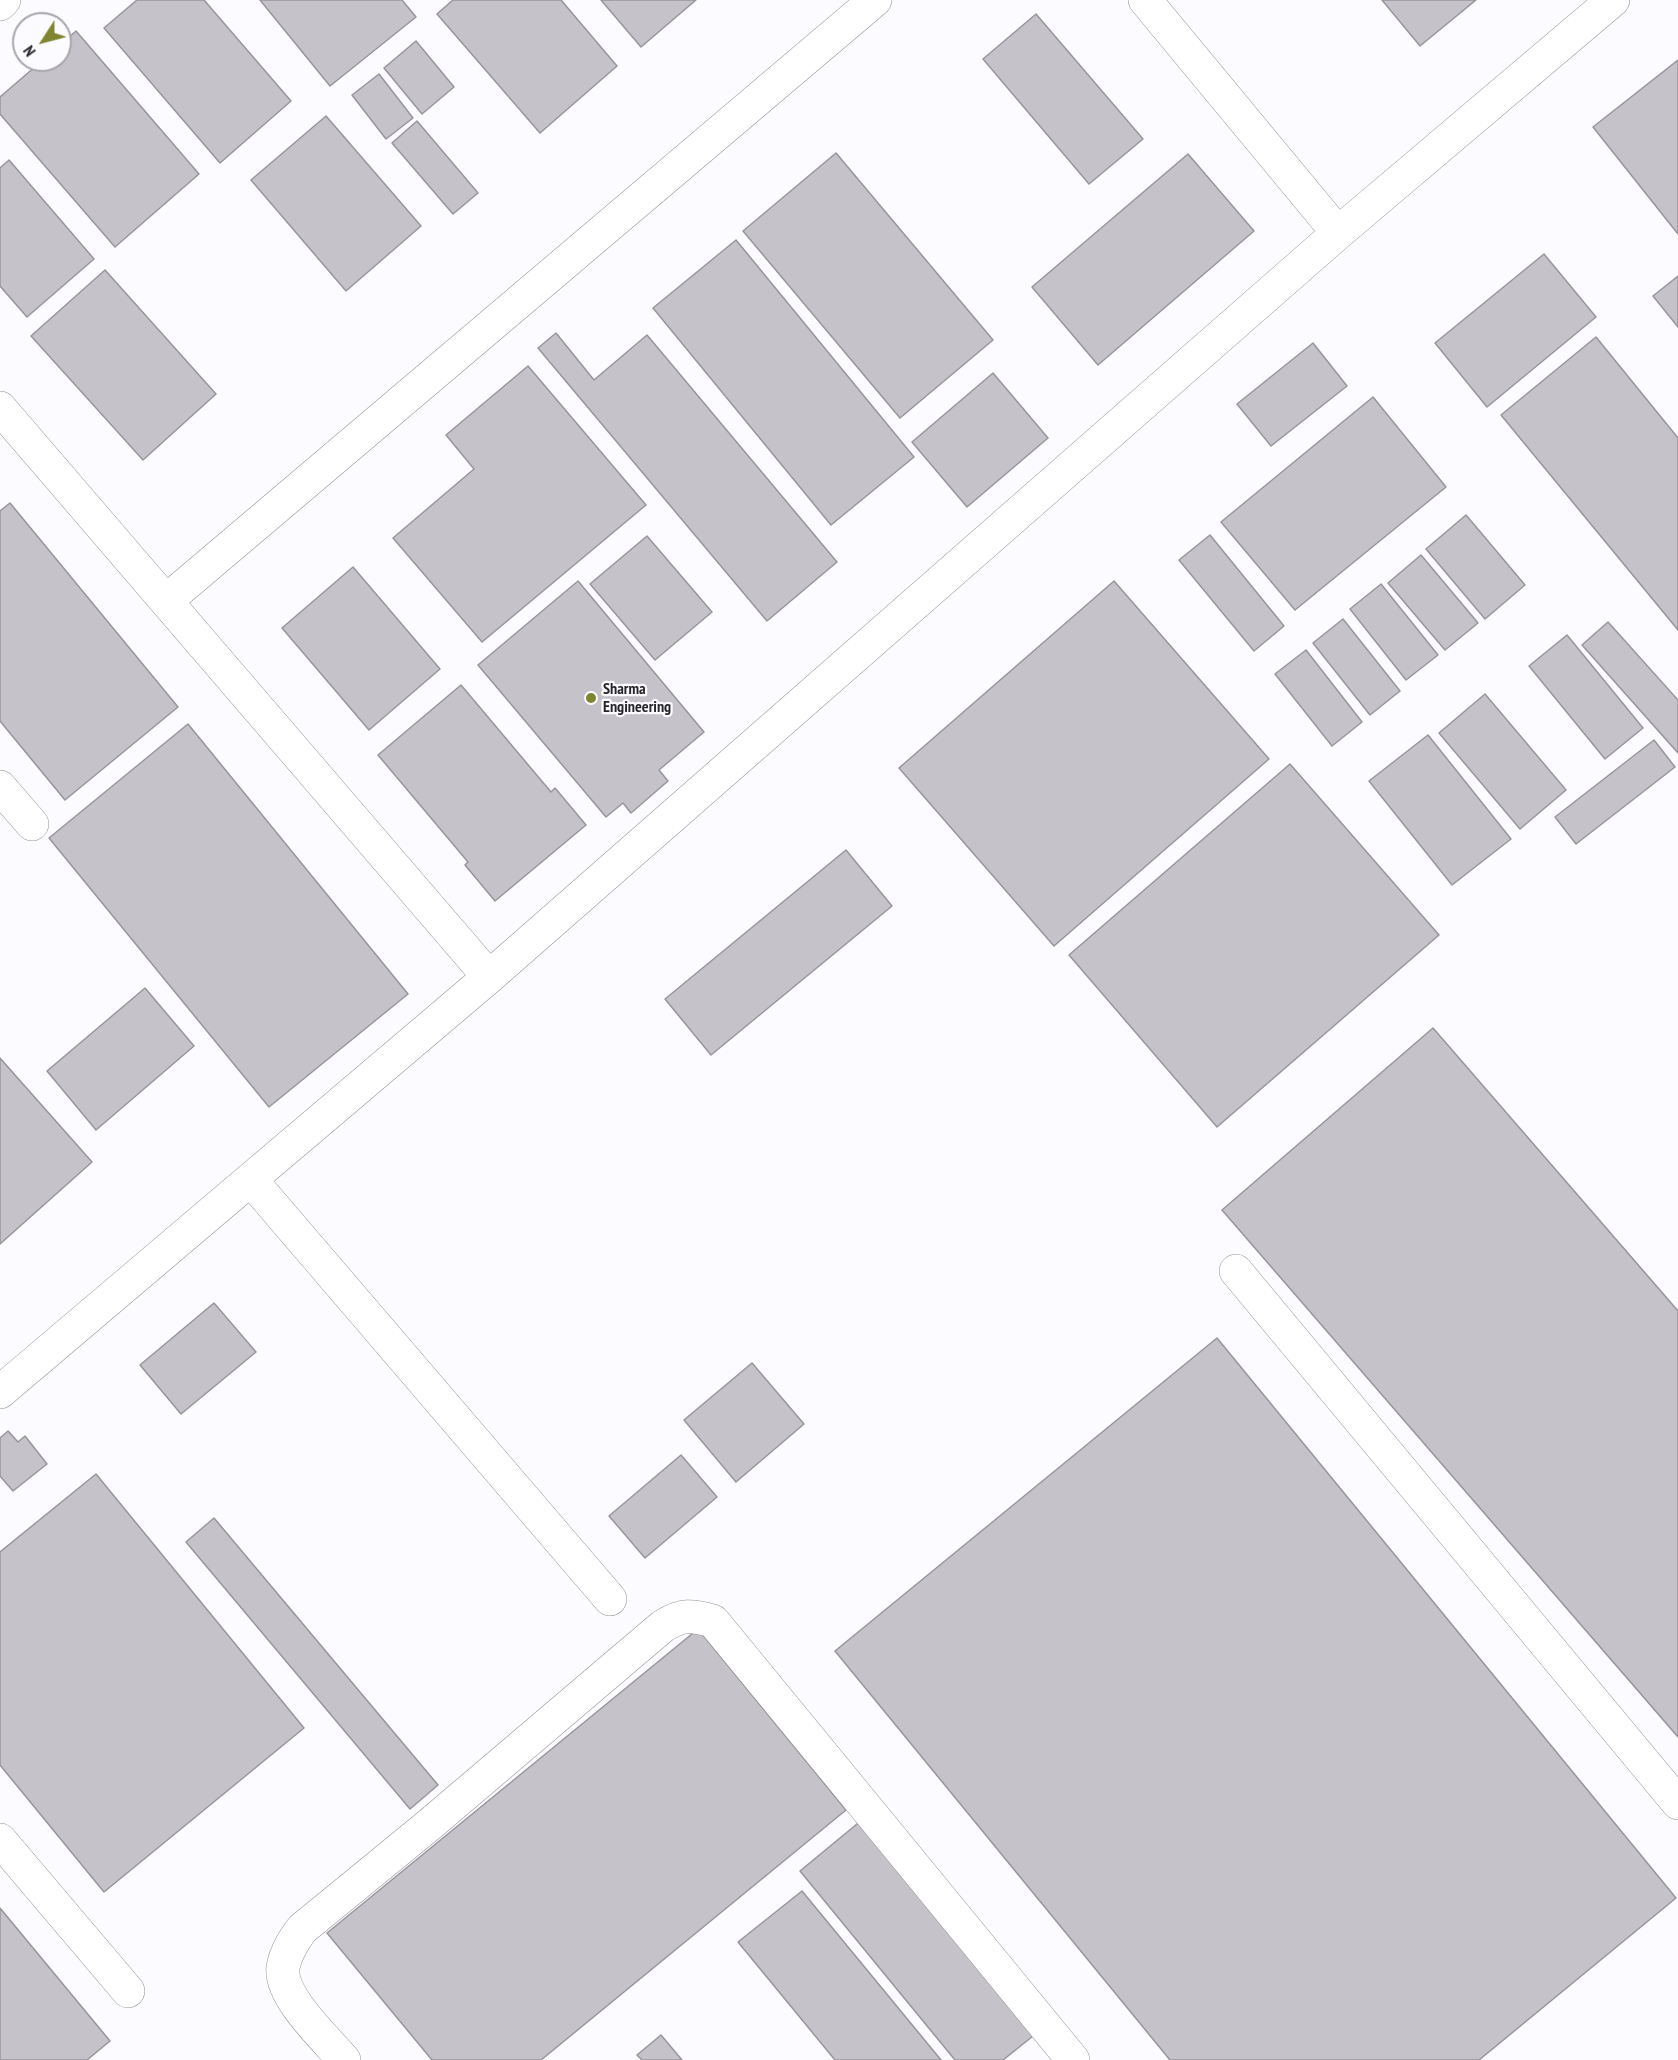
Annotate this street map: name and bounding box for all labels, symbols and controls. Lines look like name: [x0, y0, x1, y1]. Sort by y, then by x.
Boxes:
north arrow: [12, 12, 72, 72]
text: N: [18, 42, 40, 61]
place label: Sharma Engineering: [603, 679, 671, 717]
marker: Sharma Engineering: [584, 691, 598, 705]

